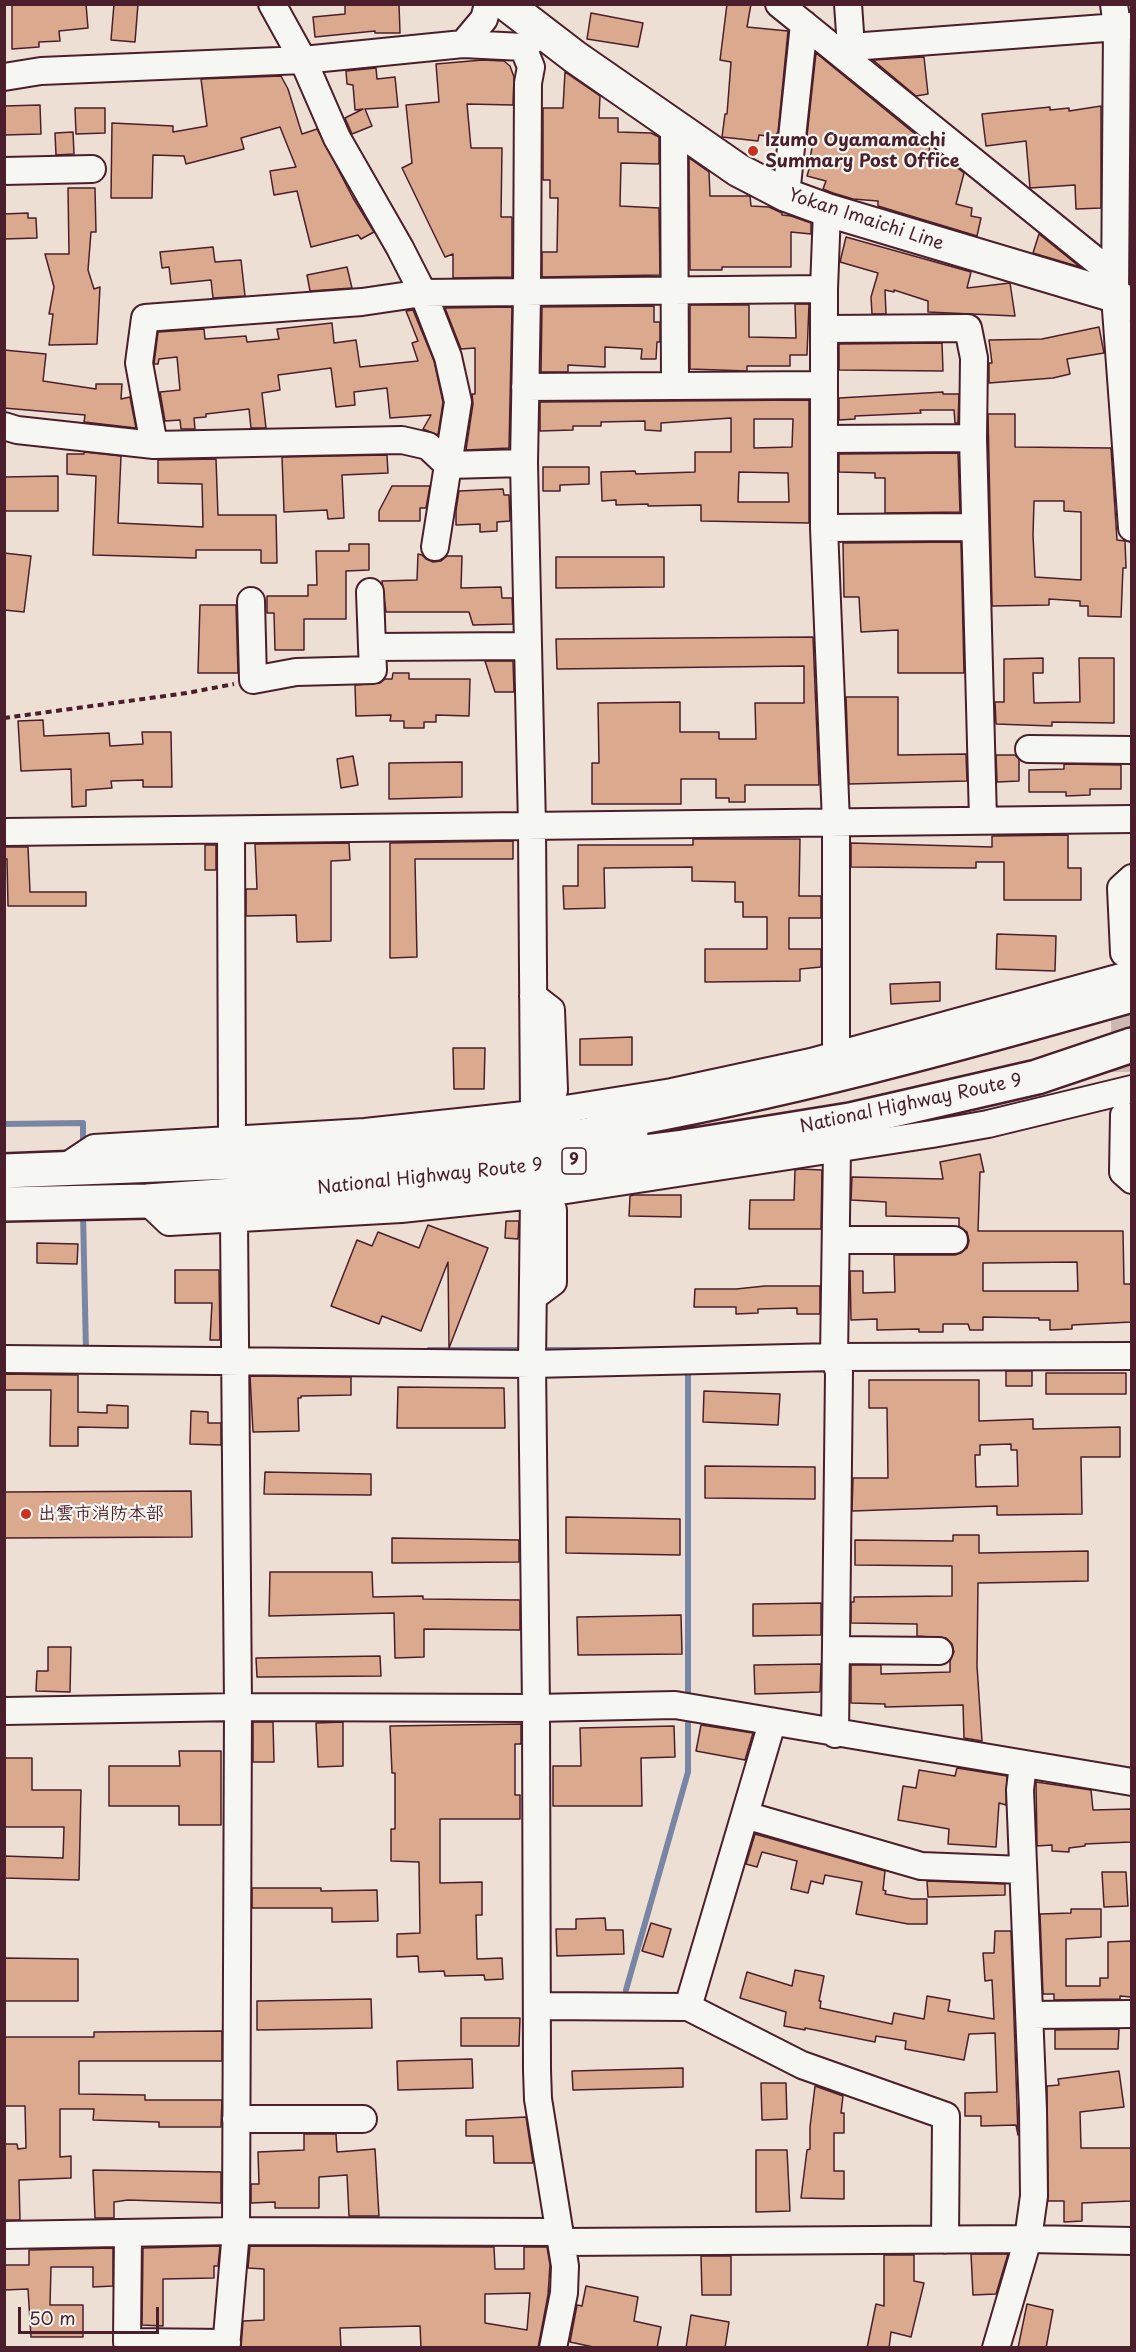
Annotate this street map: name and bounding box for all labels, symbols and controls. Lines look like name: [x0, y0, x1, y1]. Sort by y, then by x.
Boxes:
place label: Izumo Oyamamachi Summary Post Office: [765, 130, 960, 172]
marker: Izumo Oyamamachi Summary Post Office: [746, 144, 760, 158]
street label: Yokan Imaichi Line: [785, 185, 947, 255]
street label: National Highway Route 9: [798, 1070, 1024, 1138]
road number: 9: [562, 1148, 586, 1174]
street label: National Highway Route 9: [316, 1154, 544, 1200]
place label: 出雲市消防本部: [38, 1503, 164, 1525]
marker: 出雲市消防本部: [19, 1507, 33, 1521]
scale bar: [21, 2295, 162, 2333]
text: 50 m: [29, 2304, 76, 2331]

